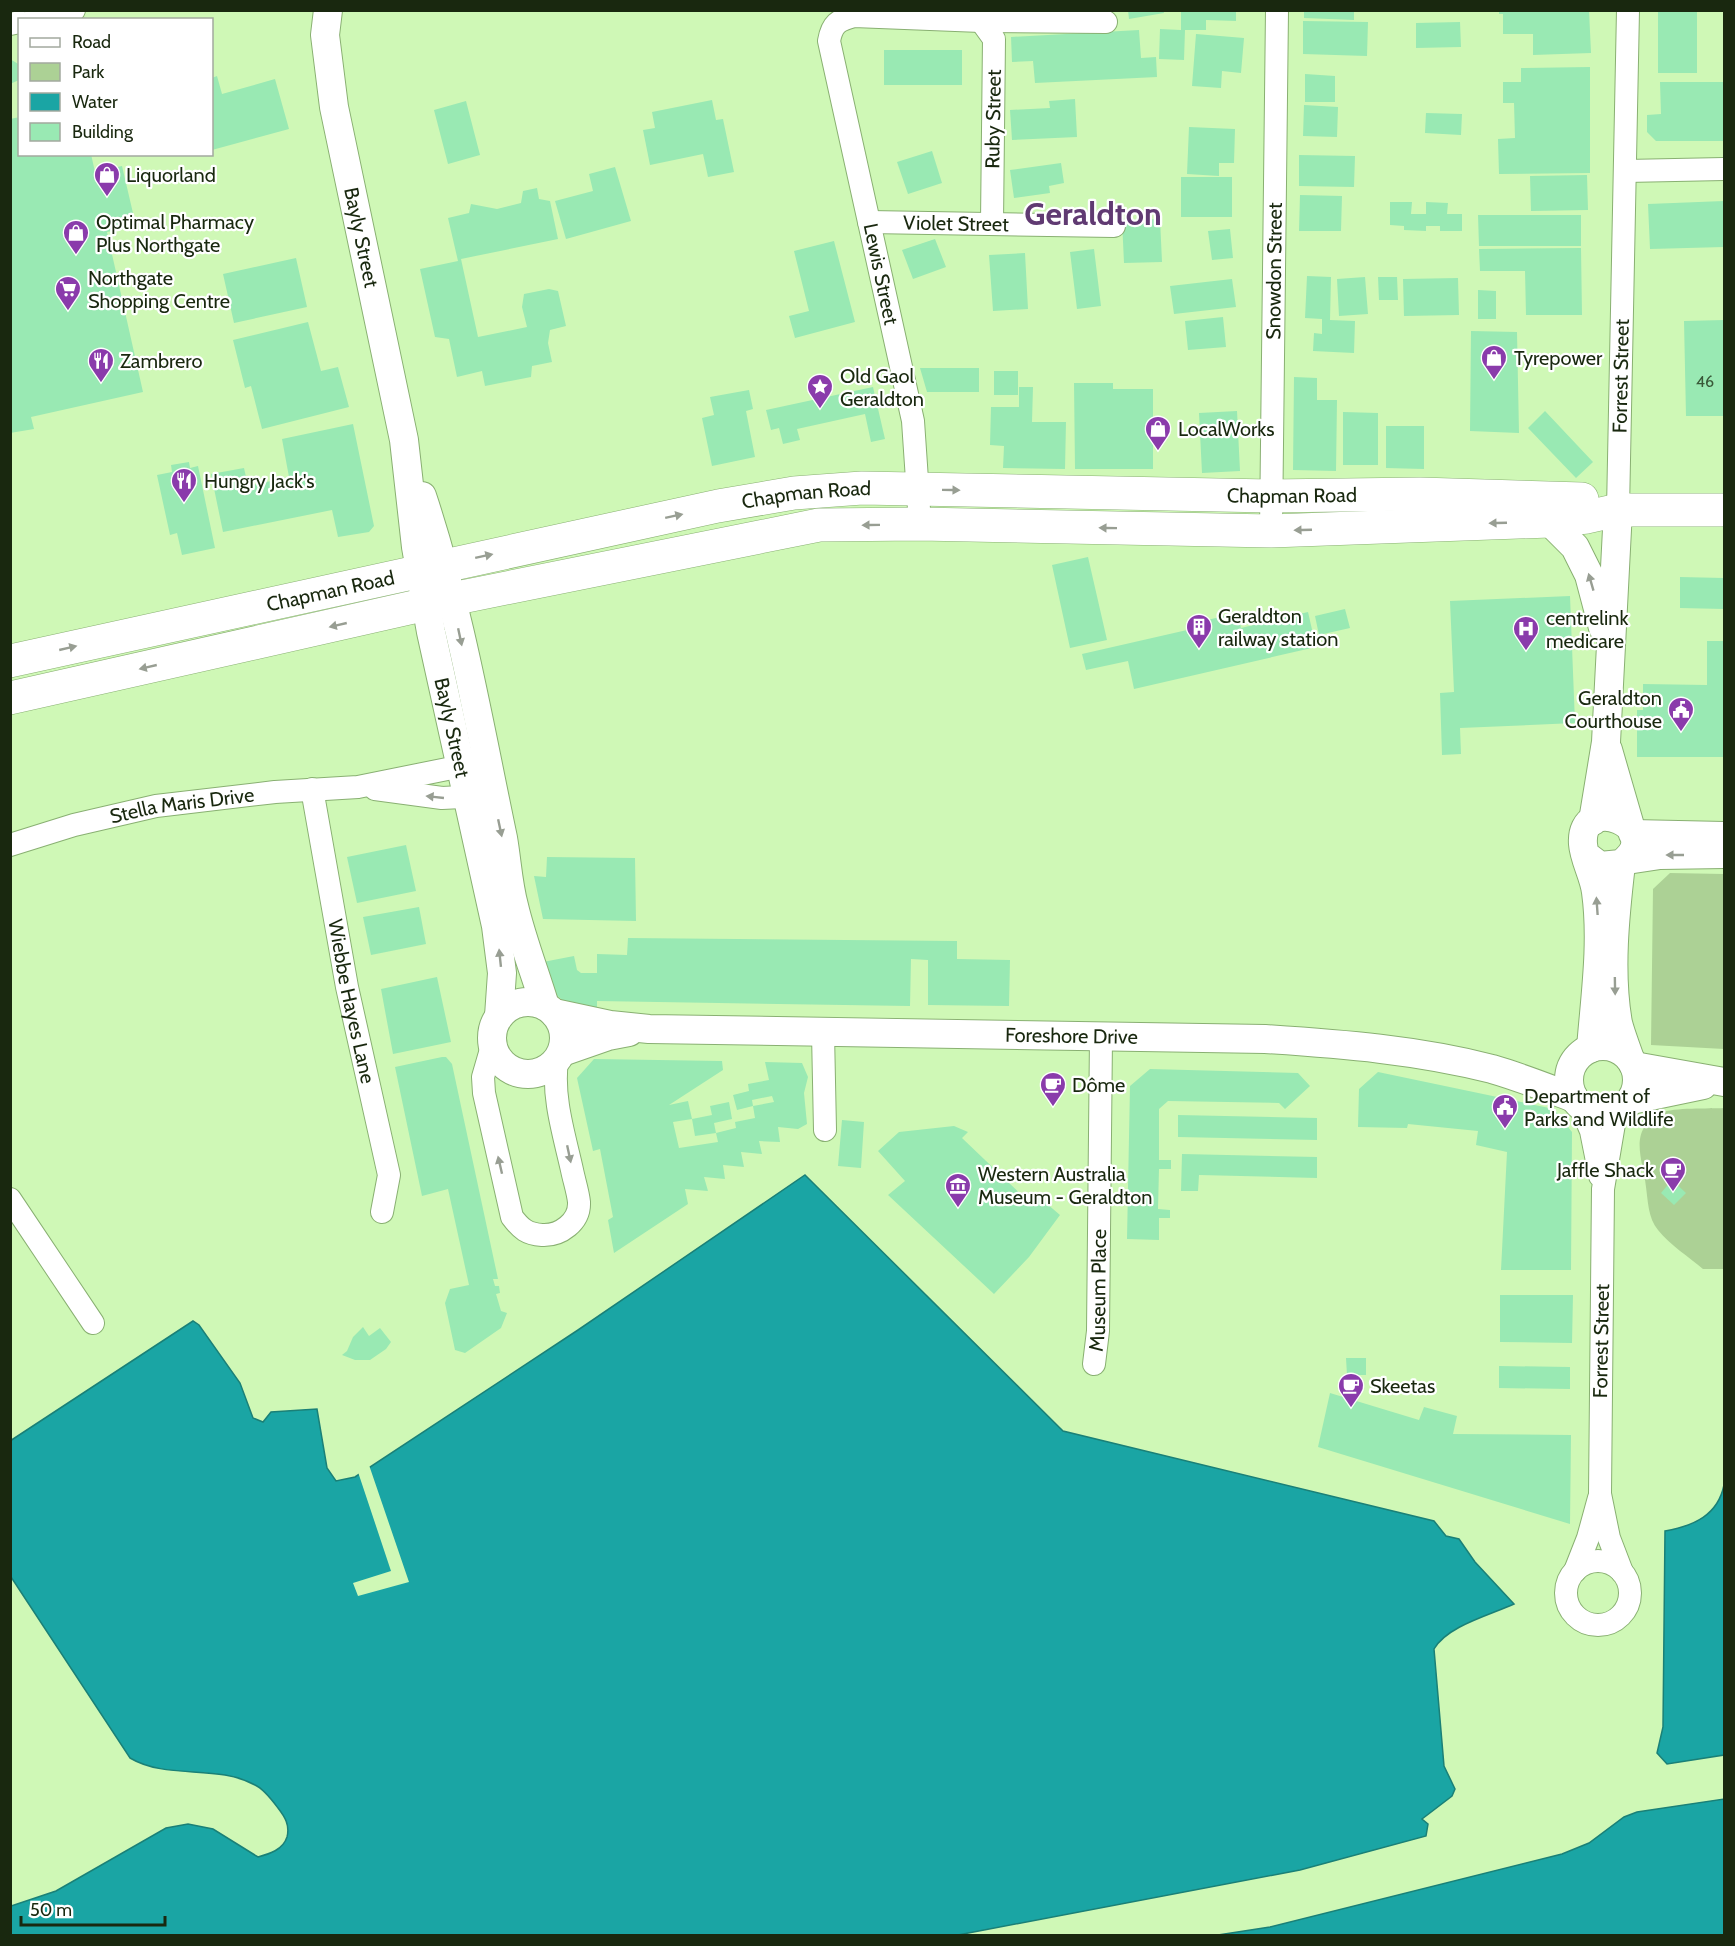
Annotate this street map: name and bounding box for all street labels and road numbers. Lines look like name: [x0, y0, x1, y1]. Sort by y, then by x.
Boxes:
street label: Ruby Street: [980, 69, 1006, 169]
street label: Bayly Street: [339, 185, 384, 290]
street label: Snowdon Street: [1261, 202, 1287, 340]
street label: Violet Street: [903, 211, 1009, 236]
street label: Lewis Street: [859, 221, 903, 327]
street label: Forrest Street: [1608, 318, 1634, 433]
street label: Chapman Road: [740, 476, 871, 514]
street label: Chapman Road: [1227, 483, 1357, 508]
street label: Chapman Road: [264, 565, 397, 616]
street label: Bayly Street: [429, 675, 475, 780]
street label: Stella Maris Drive: [107, 783, 255, 828]
street label: Wiebbe Hayes Lane: [323, 917, 380, 1086]
street label: Foreshore Drive: [1005, 1023, 1138, 1049]
street label: Museum Place: [1084, 1229, 1111, 1353]
street label: Forrest Street: [1588, 1283, 1614, 1398]

